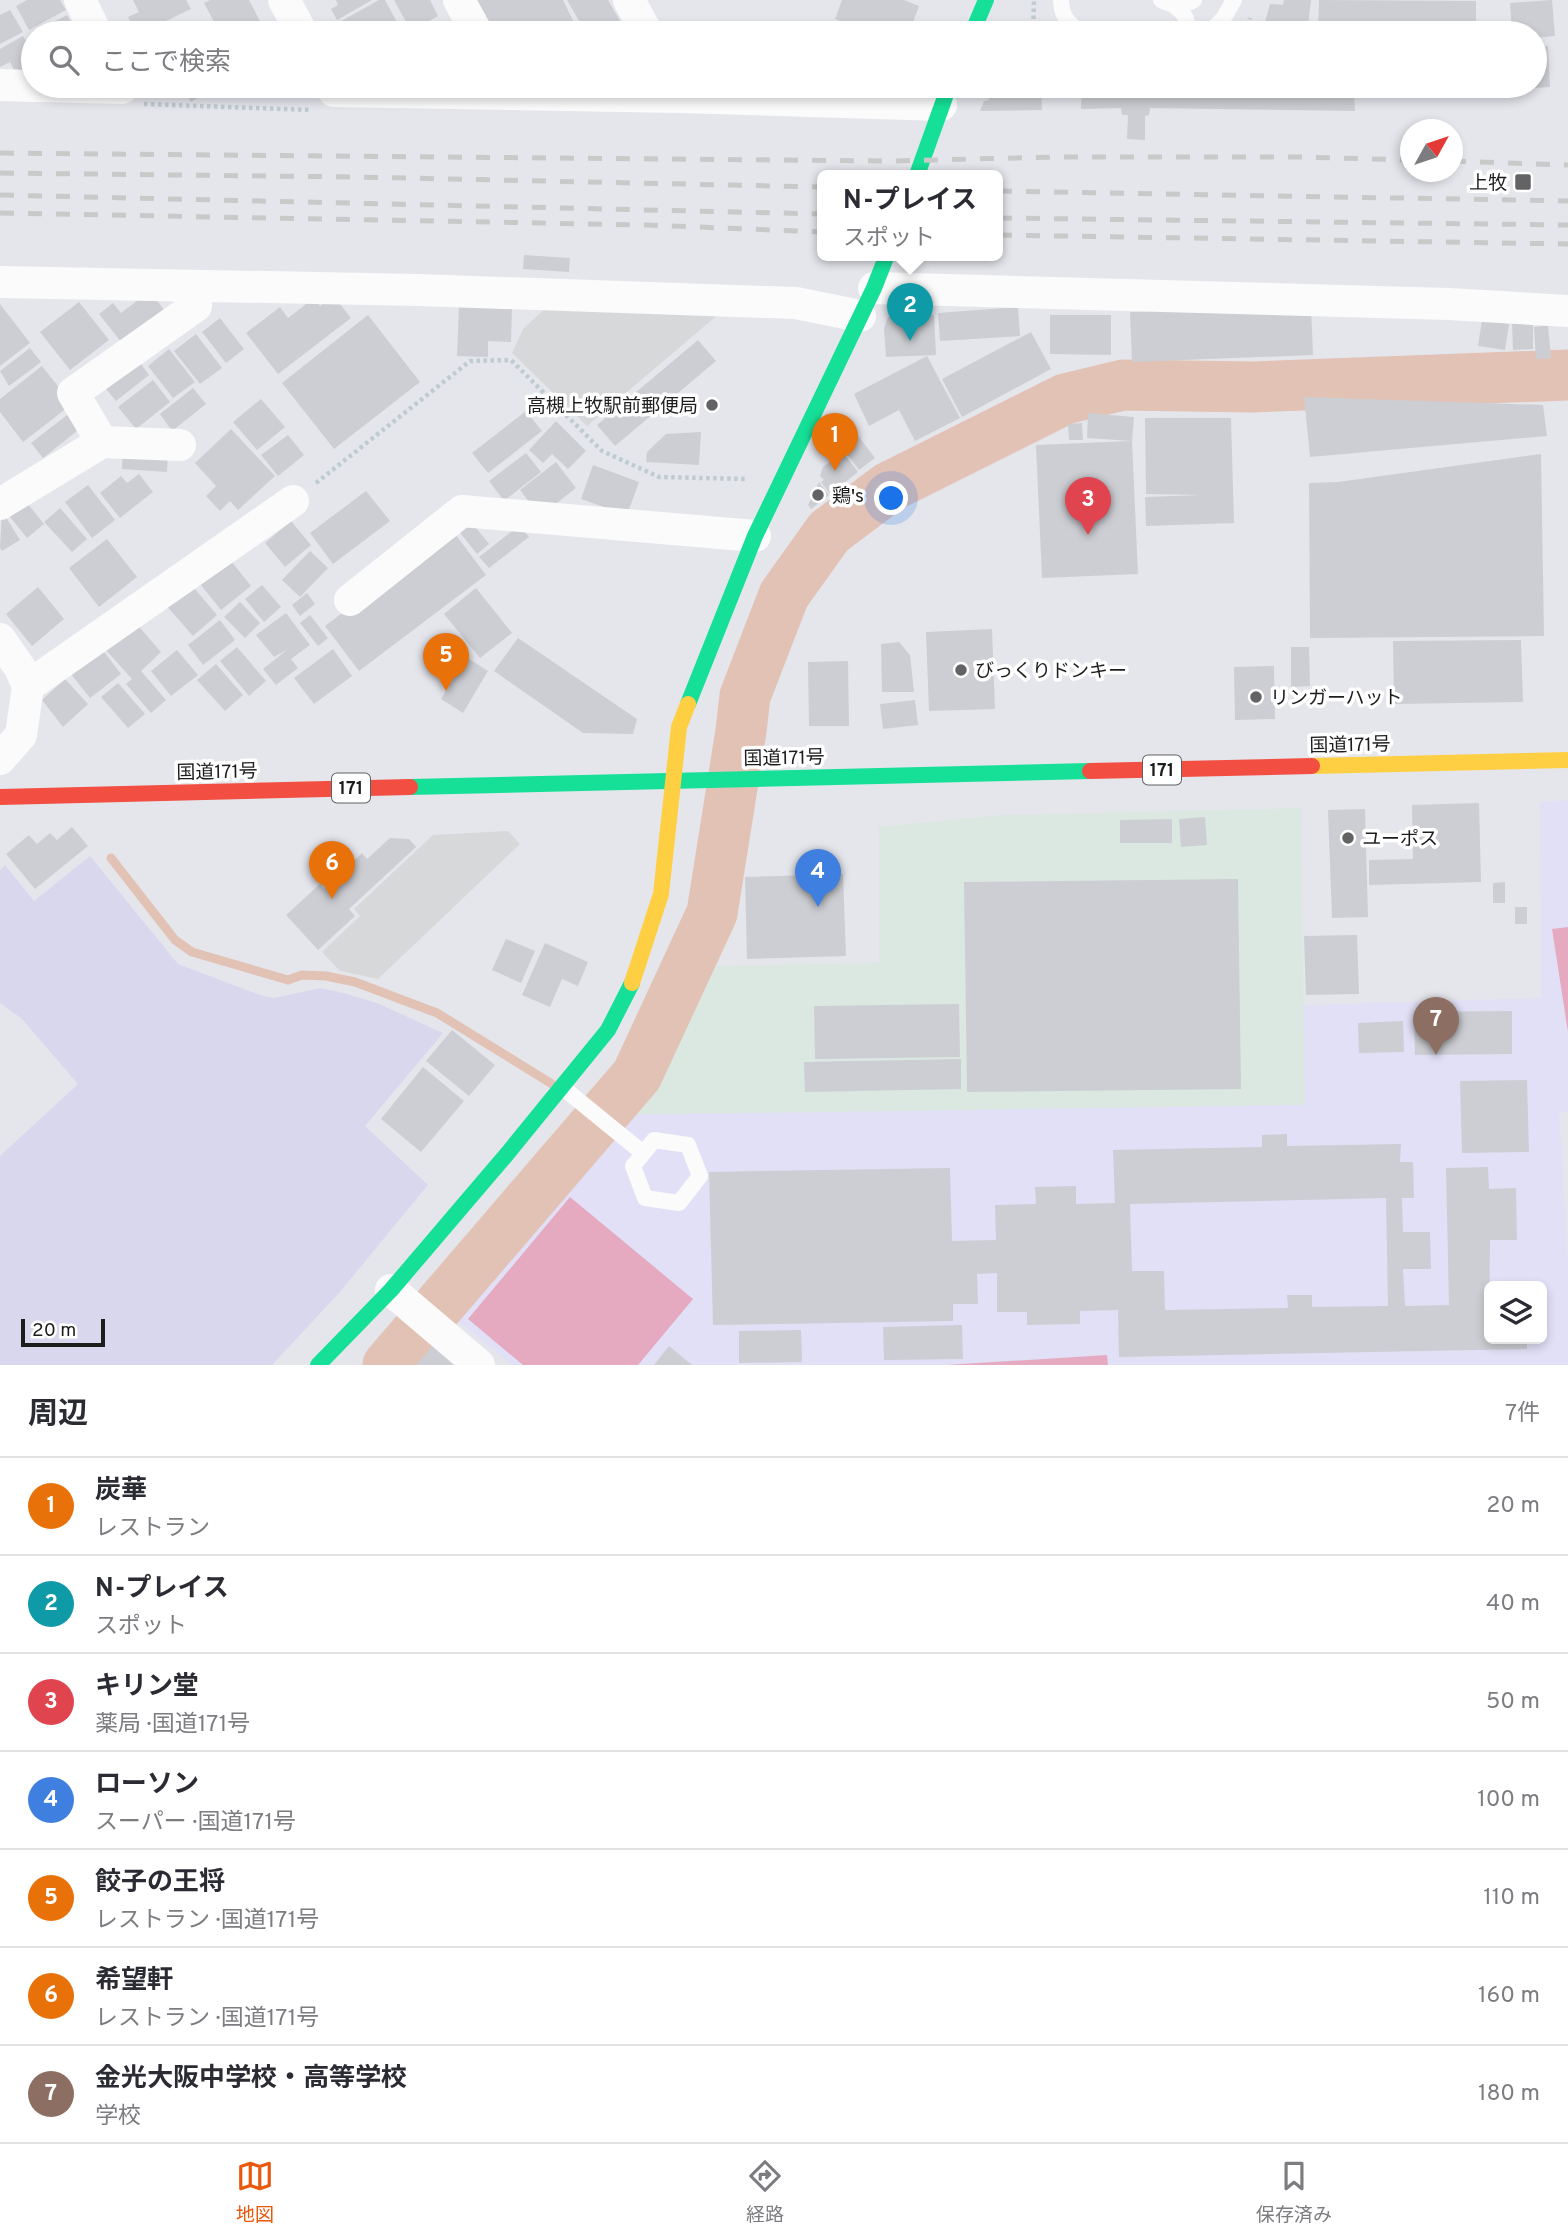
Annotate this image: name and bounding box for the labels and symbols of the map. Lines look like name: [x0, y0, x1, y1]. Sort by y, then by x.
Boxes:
north arrow: [1400, 119, 1463, 182]
place label: 上牧: [1469, 172, 1507, 196]
marker: 上牧: [1513, 172, 1533, 192]
pin: 2: [887, 283, 933, 341]
place label: 高槻上牧駅前郵便局: [527, 395, 698, 419]
marker: 高槻上牧駅前郵便局: [704, 397, 720, 413]
pin: 1: [812, 413, 858, 471]
pin: 3: [1065, 477, 1111, 535]
your location: [874, 481, 908, 515]
place label: 鶏's: [832, 485, 864, 509]
marker: 鶏's: [810, 487, 826, 503]
pin: 5: [423, 633, 469, 691]
place label: びっくりドンキー: [975, 660, 1127, 684]
marker: びっくりドンキー: [953, 662, 969, 678]
place label: リンガーハット: [1270, 687, 1403, 711]
marker: リンガーハット: [1248, 689, 1264, 705]
street label: 国道171号: [1309, 733, 1391, 759]
street label: 国道171号: [743, 746, 825, 772]
road number: 171: [1143, 756, 1181, 784]
street label: 国道171号: [176, 760, 258, 786]
road number: 171: [332, 774, 370, 802]
place label: ユーポス: [1362, 828, 1438, 852]
marker: ユーポス: [1340, 830, 1356, 846]
pin: 6: [309, 841, 355, 899]
pin: 4: [795, 849, 841, 907]
pin: 7: [1413, 997, 1459, 1055]
scale bar: [21, 1316, 105, 1348]

